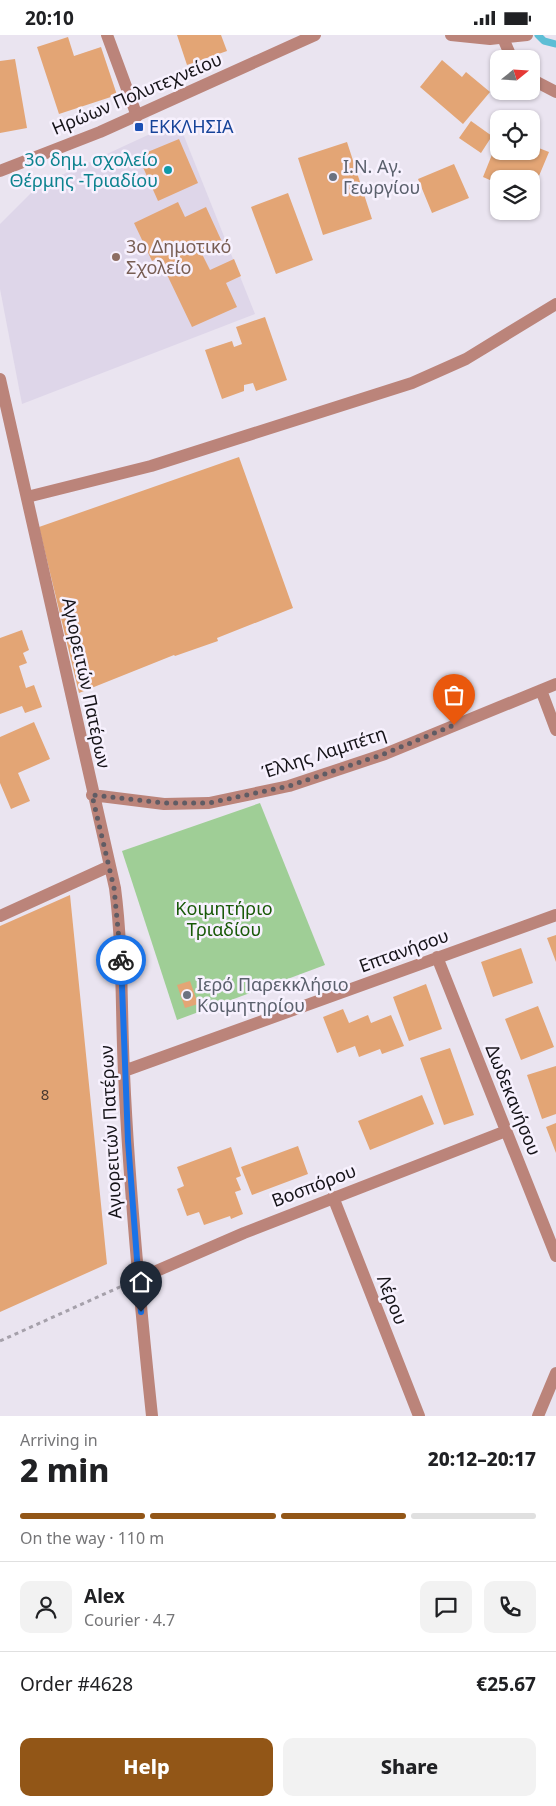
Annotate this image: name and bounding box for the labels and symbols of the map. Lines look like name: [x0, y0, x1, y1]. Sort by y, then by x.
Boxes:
street label: Ηρώων Πολυτεχνείου: [48, 46, 225, 140]
north arrow: [490, 50, 540, 100]
place label: ΕΚΚΛΗΣΙΑ: [149, 114, 234, 138]
marker: ΕΚΚΛΗΣΙΑ: [133, 121, 145, 133]
place label: 3ο δημ. σχολείο Θέρμης -Τριαδίου: [10, 147, 158, 192]
place label: Ι.Ν. Αγ. Γεωργίου: [343, 154, 420, 199]
marker: 3ο δημ. σχολείο Θέρμης -Τριαδίου: [162, 164, 174, 176]
marker: Ι.Ν. Αγ. Γεωργίου: [327, 171, 339, 183]
place label: 3ο Δημοτικό Σχολείο: [126, 234, 231, 279]
marker: 3ο Δημοτικό Σχολείο: [110, 251, 122, 263]
street label: Αγιορειτών Πατέρων: [57, 595, 117, 770]
pin: [433, 674, 475, 725]
street label: Έλλης Λαμπέτη: [259, 721, 389, 783]
park label: Κοιμητήριο Τριαδίου: [175, 896, 273, 941]
street label: Επτανήσου: [355, 923, 452, 977]
courier: [96, 935, 146, 985]
place label: Ιερό Παρεκκλήσιο Κοιμητηρίου: [197, 972, 349, 1017]
marker: Ιερό Παρεκκλήσιο Κοιμητηρίου: [181, 989, 193, 1001]
street label: Δωδεκανήσου: [481, 1040, 547, 1159]
street label: Αγιορειτών Πατέρων: [93, 1045, 127, 1219]
house number: 8: [41, 1084, 49, 1104]
street label: Βοσπόρου: [268, 1158, 359, 1212]
pin: [120, 1261, 162, 1312]
street label: Λέρου: [372, 1271, 414, 1328]

